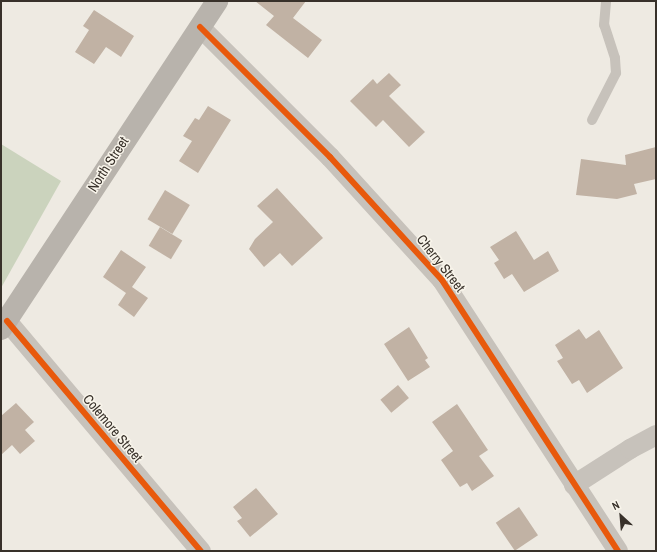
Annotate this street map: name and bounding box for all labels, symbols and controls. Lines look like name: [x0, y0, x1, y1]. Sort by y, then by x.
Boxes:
street label: North Street: [84, 133, 132, 195]
street label: Cherry Street: [413, 231, 469, 295]
street label: Colemore Street: [80, 391, 146, 465]
north arrow: [601, 496, 641, 536]
text: N: [610, 497, 622, 513]

